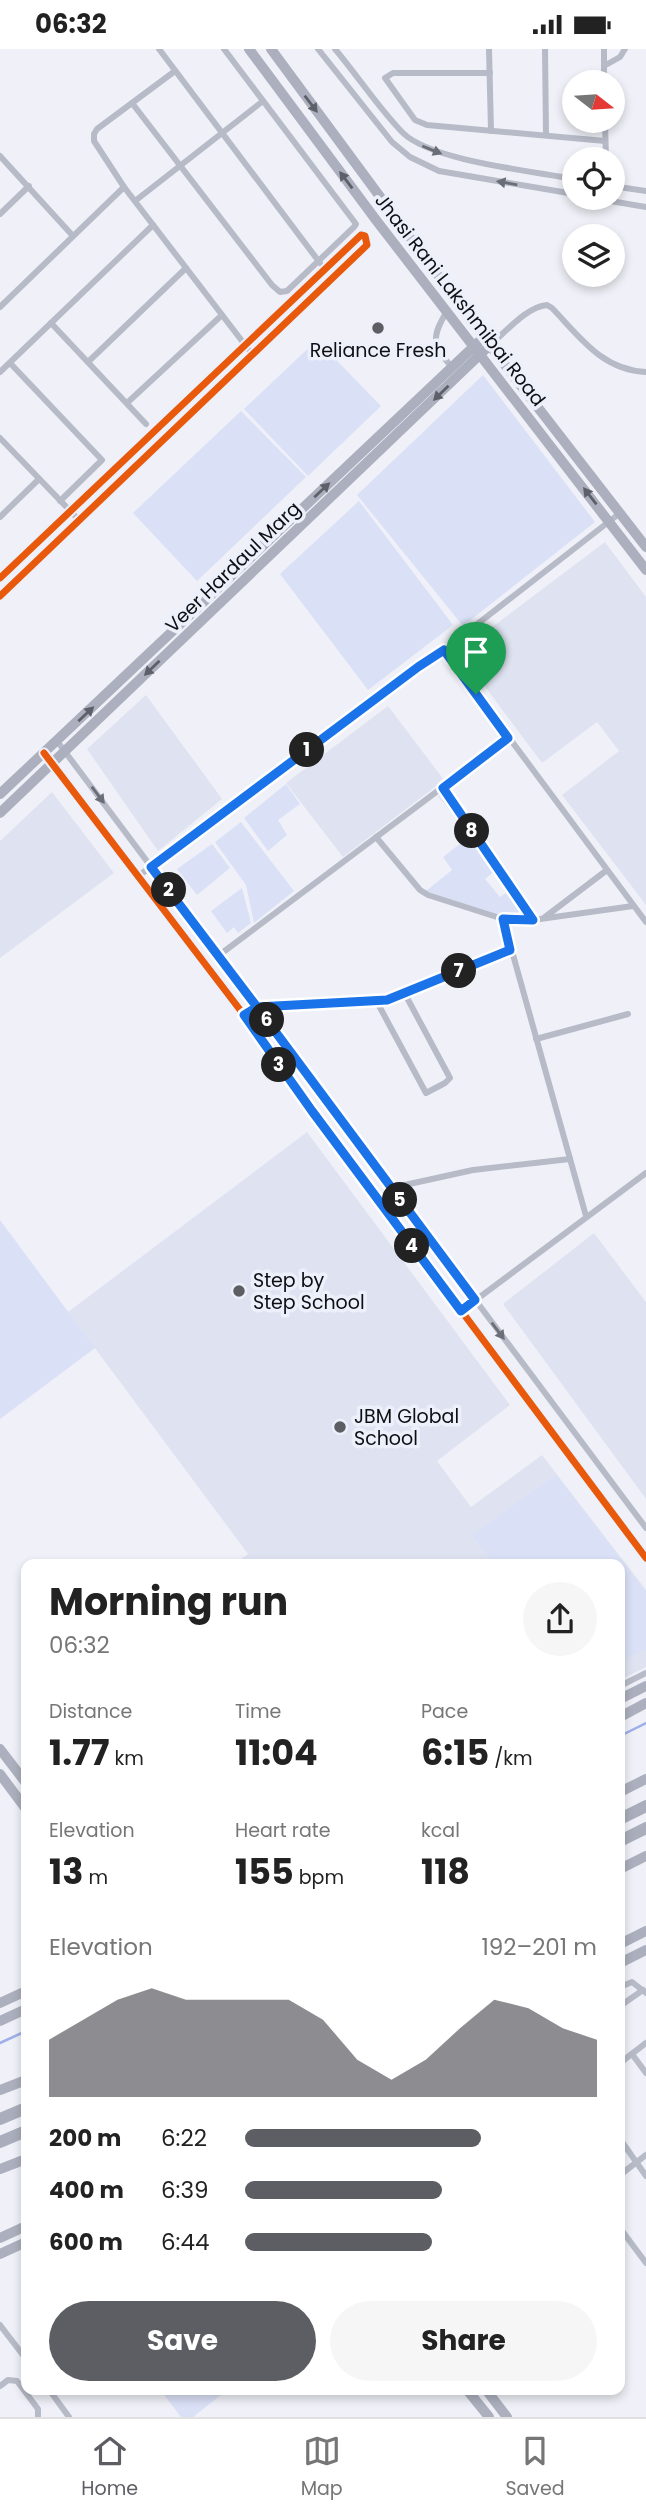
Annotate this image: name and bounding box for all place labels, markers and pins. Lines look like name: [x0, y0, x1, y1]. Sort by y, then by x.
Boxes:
marker: Reliance Fresh: [370, 320, 386, 336]
place label: Reliance Fresh: [310, 337, 446, 364]
pin: [446, 622, 506, 694]
pin: 1: [290, 733, 324, 767]
pin: 8: [454, 813, 490, 849]
pin: 2: [152, 873, 186, 907]
pin: 7: [442, 953, 476, 989]
pin: 6: [250, 1003, 284, 1037]
pin: 3: [262, 1047, 296, 1083]
pin: 5: [382, 1183, 418, 1217]
pin: 4: [394, 1229, 430, 1263]
place label: Step by Step School: [253, 1267, 365, 1316]
marker: Step by Step School: [231, 1283, 247, 1299]
place label: JBM Global School: [354, 1403, 459, 1452]
marker: JBM Global School: [332, 1419, 348, 1435]

